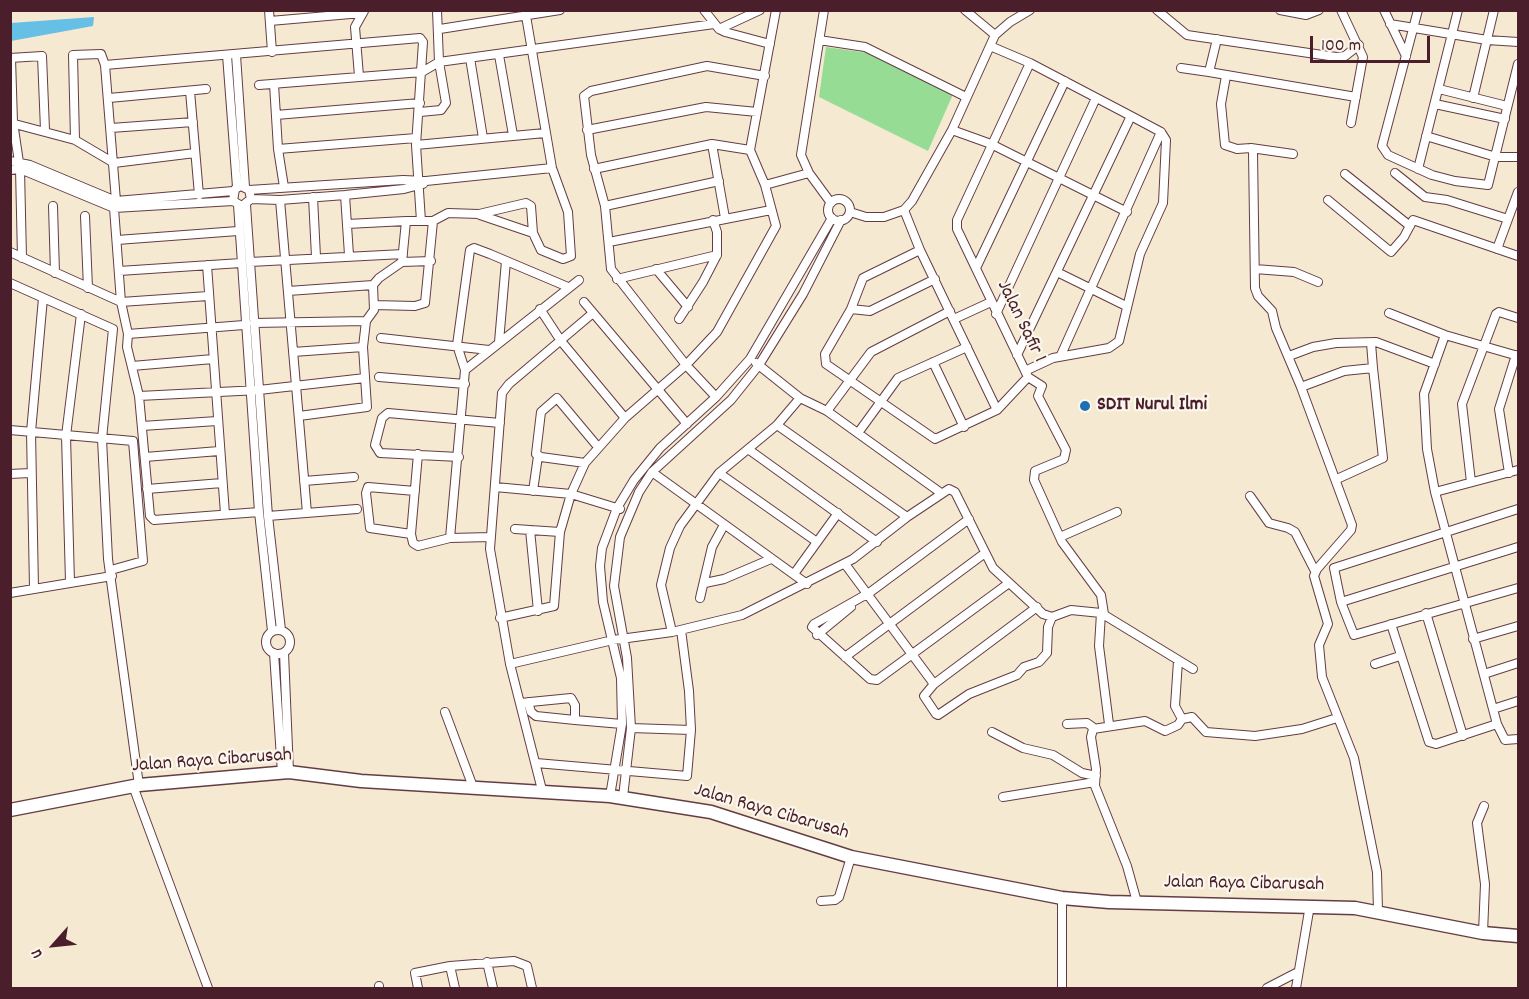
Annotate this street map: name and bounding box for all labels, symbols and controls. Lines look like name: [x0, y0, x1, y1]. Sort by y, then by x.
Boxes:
scale bar: [1313, 24, 1433, 62]
text: 100 m: [1321, 34, 1361, 59]
street label: Jalan Safir 1: [990, 277, 1050, 367]
place label: SDIT Nurul Ilmi: [1097, 394, 1207, 418]
marker: SDIT Nurul Ilmi: [1078, 399, 1092, 413]
street label: Jalan Raya Cibarusah: [131, 744, 293, 780]
street label: Jalan Raya Cibarusah: [691, 779, 851, 847]
street label: Jalan Raya Cibarusah: [1164, 872, 1324, 898]
north arrow: [24, 915, 84, 975]
text: U: [26, 945, 50, 962]

